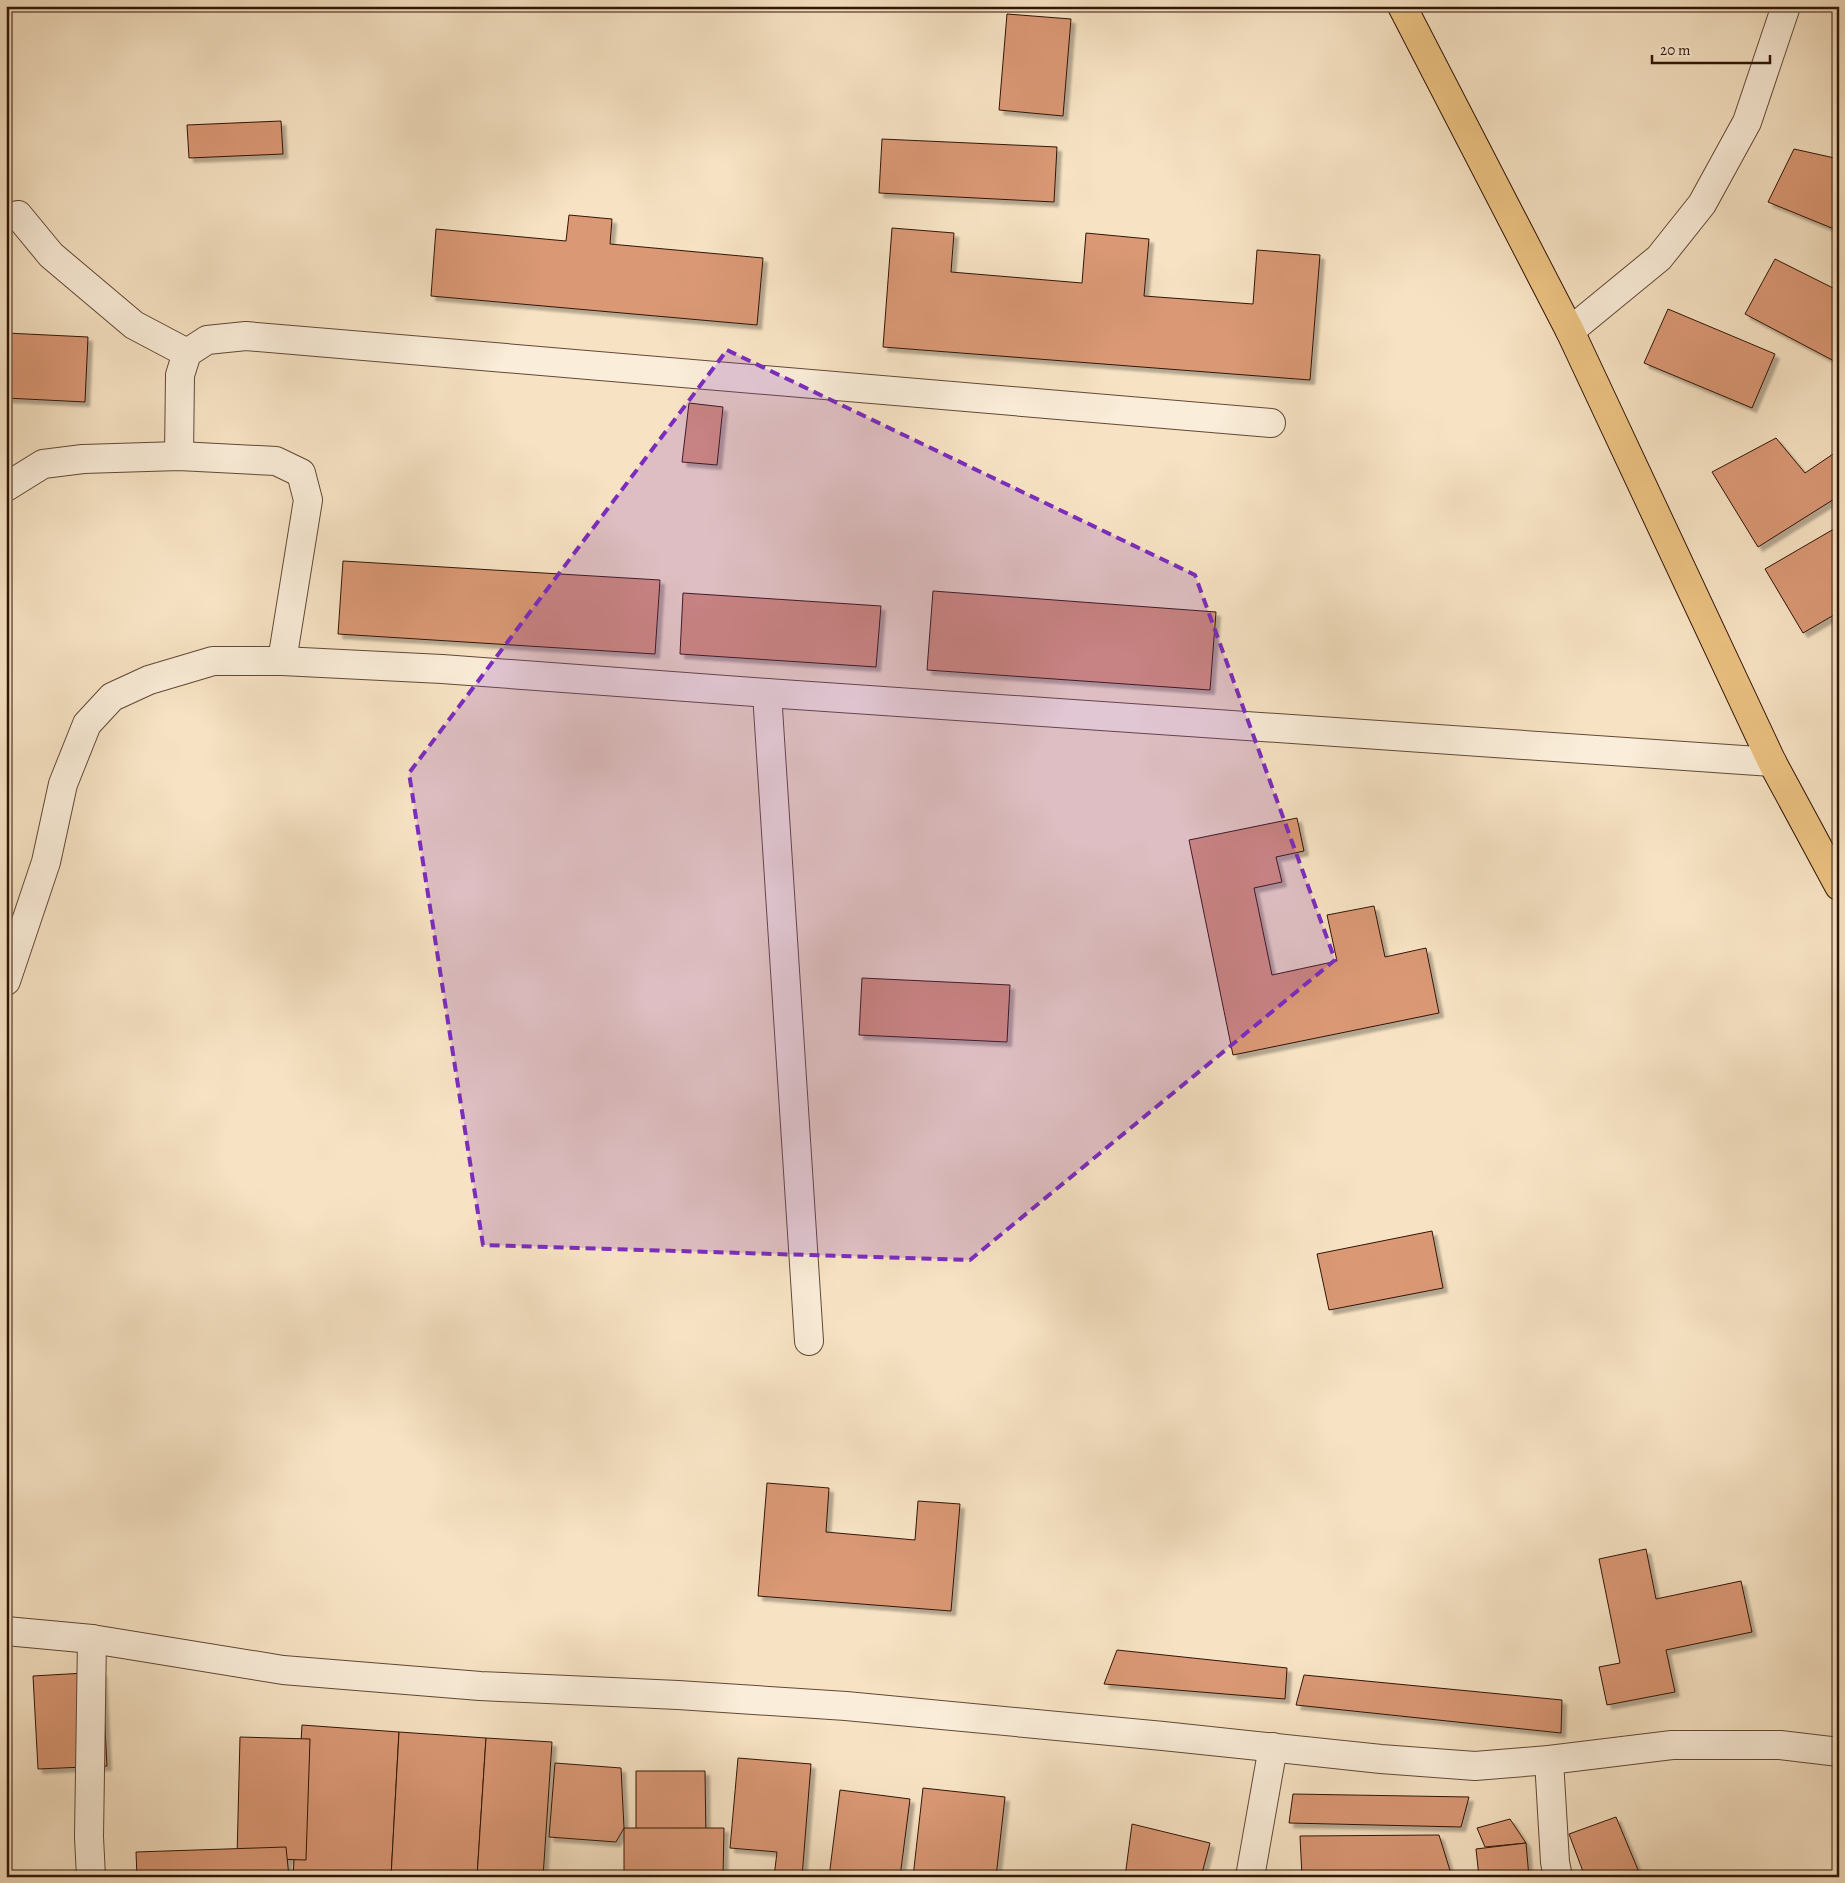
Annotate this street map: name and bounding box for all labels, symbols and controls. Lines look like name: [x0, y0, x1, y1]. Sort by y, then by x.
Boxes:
scale bar: [1652, 32, 1770, 64]
text: 20 m: [1660, 40, 1691, 60]

